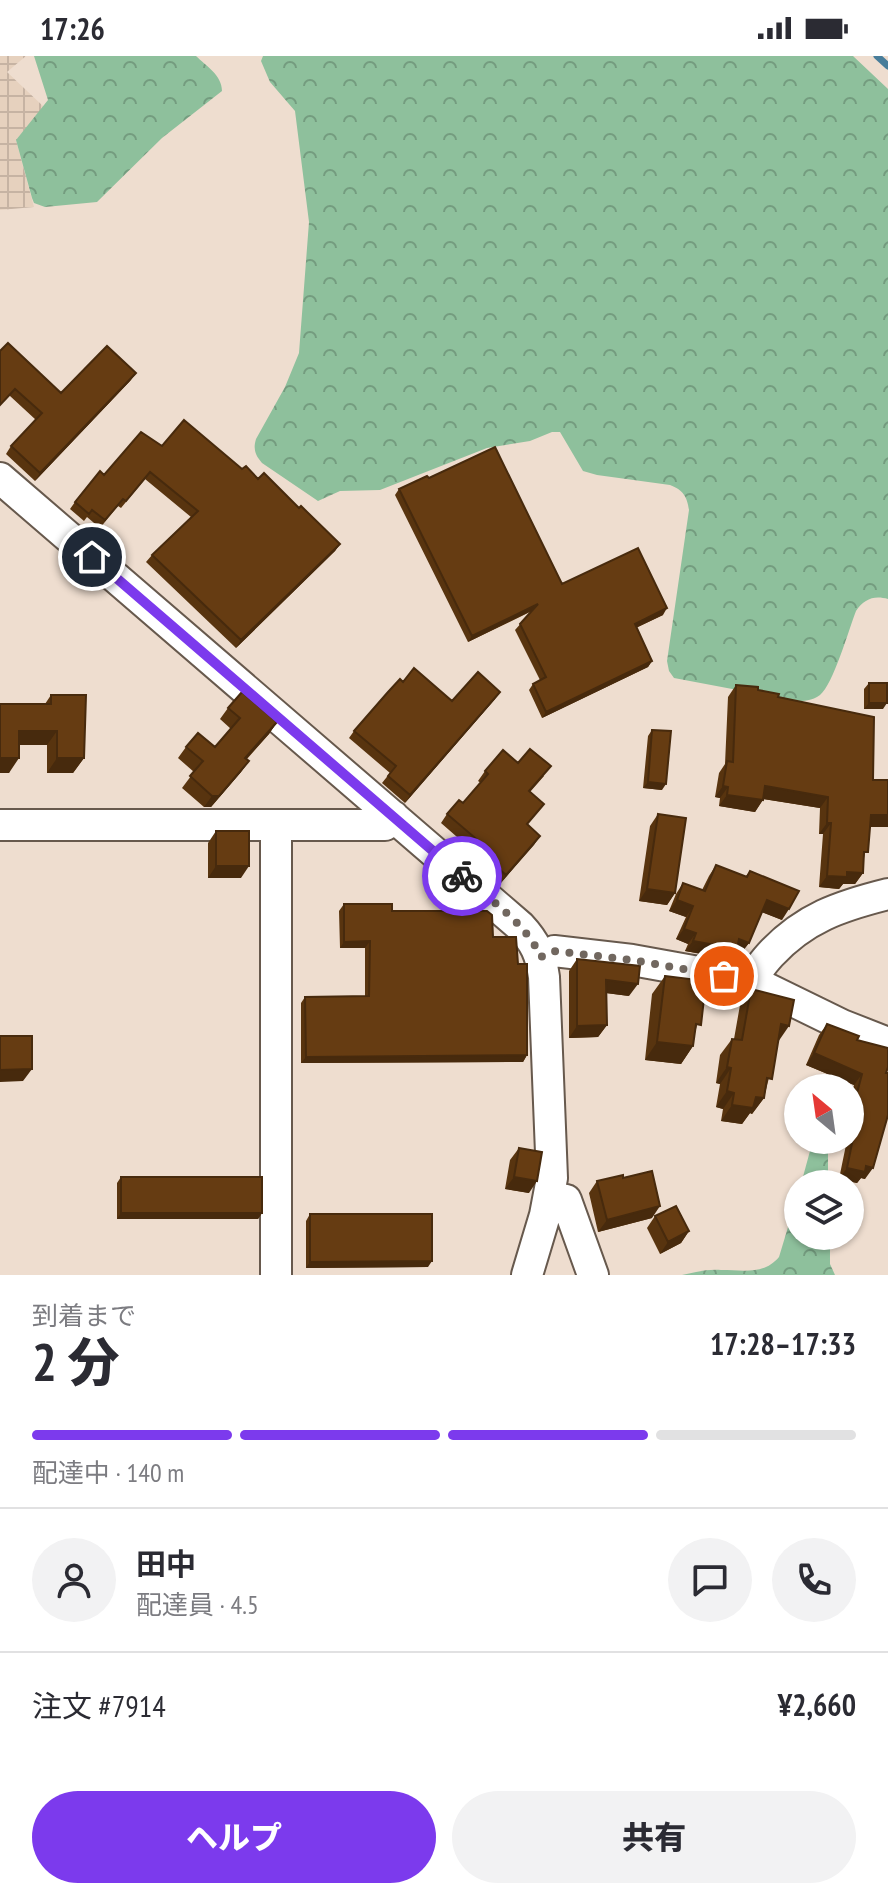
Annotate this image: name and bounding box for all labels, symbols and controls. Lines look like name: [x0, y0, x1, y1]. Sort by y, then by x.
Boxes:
text: 17:26: [40, 9, 105, 48]
pin: [58, 523, 126, 591]
icon: home: [70, 535, 114, 579]
courier: [422, 836, 502, 916]
icon: bike: [440, 854, 484, 898]
pin: [690, 942, 758, 1010]
icon: bag: [702, 954, 746, 998]
north arrow: [784, 1074, 864, 1154]
map controls: [784, 1074, 864, 1250]
button: layers: [784, 1170, 864, 1250]
text: 到着まで: [32, 1299, 136, 1332]
text: 17:28–17:33: [710, 1324, 856, 1363]
text: 2 分: [32, 1328, 120, 1395]
text: 配達中 · 140 m: [32, 1456, 184, 1489]
button: person: [32, 1538, 116, 1622]
button: chat: [668, 1538, 752, 1622]
button: phone: [772, 1538, 856, 1622]
text: 田中: [136, 1544, 196, 1583]
text: 配達員 · 4.5: [136, 1588, 259, 1621]
text: ¥2,660: [778, 1685, 856, 1724]
text: 注文 #7914: [32, 1686, 166, 1725]
button: ヘルプ: [32, 1791, 436, 1883]
button: 共有: [452, 1791, 856, 1883]

